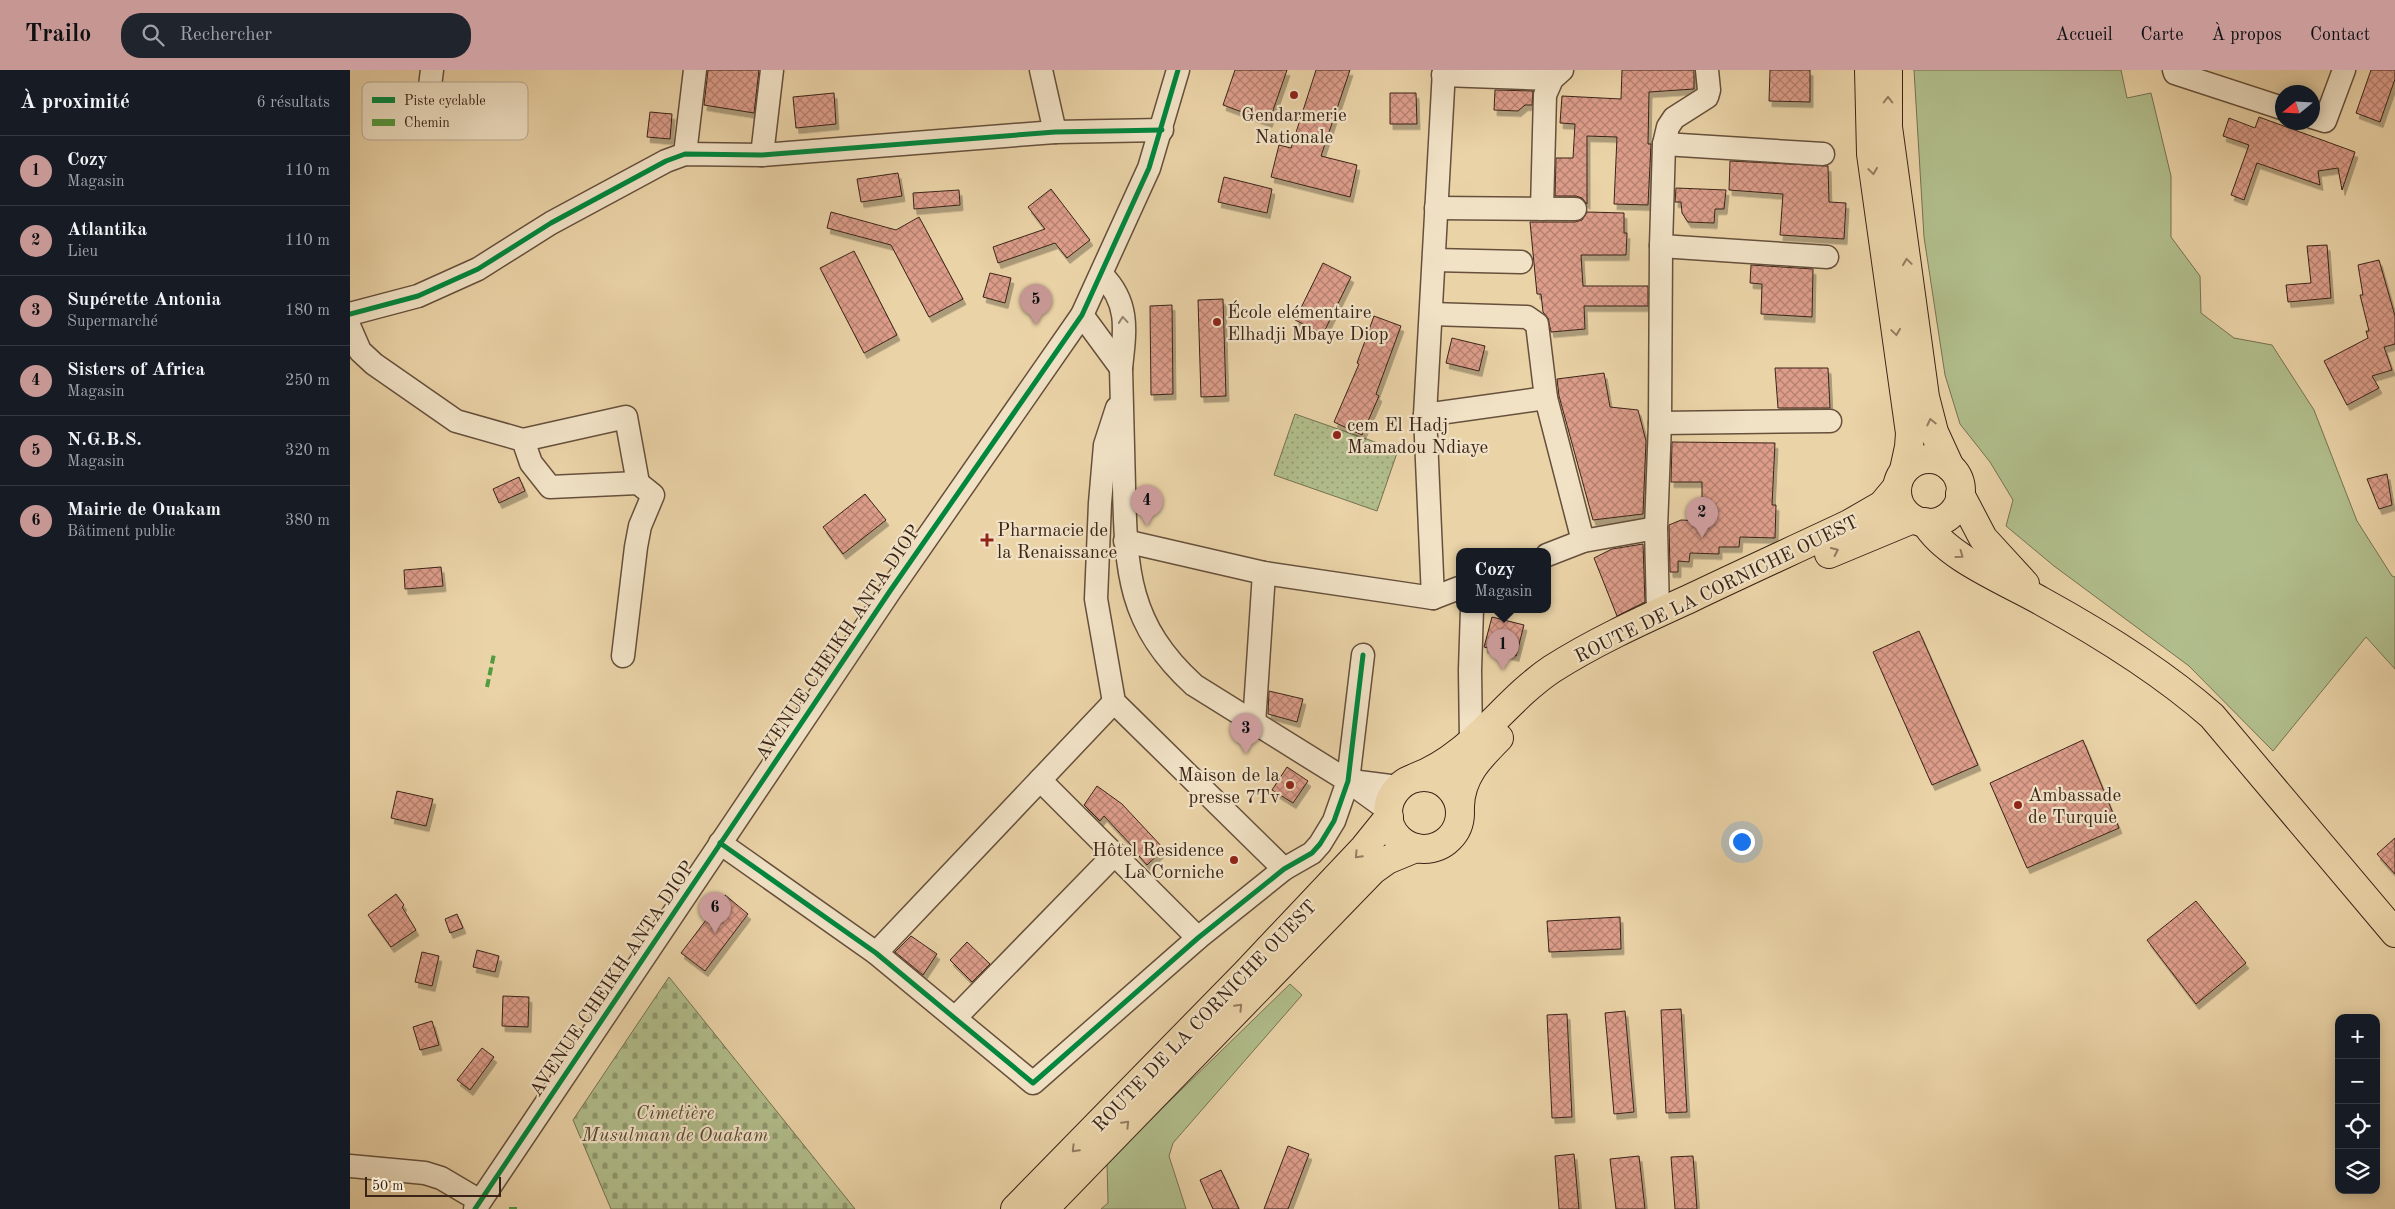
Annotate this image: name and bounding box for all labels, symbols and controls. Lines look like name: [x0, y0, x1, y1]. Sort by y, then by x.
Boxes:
search box: [121, 13, 471, 58]
icon: search: [139, 21, 167, 49]
text: Trailo: [25, 23, 91, 47]
text: Rechercher: [179, 26, 272, 45]
text: Accueil: [2055, 26, 2113, 44]
text: Carte: [2141, 26, 2183, 44]
text: À propos: [2211, 26, 2282, 44]
text: Contact: [2310, 26, 2370, 44]
legend: [362, 82, 528, 140]
north arrow: [2275, 85, 2320, 130]
marker: Gendarmerie Nationale: [1288, 89, 1300, 101]
text: À proximité: [20, 92, 130, 113]
text: Piste cyclable: [404, 94, 486, 108]
text: 6 résultats: [256, 95, 330, 111]
one-way arrow: [1883, 96, 1893, 104]
place label: Gendarmerie Nationale: [1241, 107, 1347, 148]
text: Chemin: [404, 116, 450, 130]
text: Cozy: [67, 151, 108, 170]
text: 1: [31, 163, 41, 179]
text: 110 m: [285, 163, 330, 179]
one-way arrow: [1868, 167, 1878, 175]
text: Magasin: [67, 174, 125, 190]
text: Atlantika: [67, 221, 147, 240]
text: 2: [31, 233, 41, 249]
text: 110 m: [285, 233, 330, 249]
text: Lieu: [67, 244, 98, 260]
one-way arrow: [1902, 257, 1912, 266]
pin: 5: [1020, 284, 1052, 325]
text: Supérette Antonia: [67, 291, 221, 310]
place label: École elémentaire Elhadji Mbaye Diop: [1227, 300, 1389, 345]
text: 3: [31, 303, 41, 319]
text: 180 m: [285, 303, 330, 319]
text: Supermarché: [67, 314, 158, 330]
one-way arrow: [1118, 316, 1129, 324]
marker: École elémentaire Elhadji Mbaye Diop: [1211, 316, 1223, 328]
one-way arrow: [1890, 328, 1901, 336]
text: Sisters of Africa: [67, 361, 205, 380]
text: 4: [31, 373, 41, 389]
text: 250 m: [285, 373, 330, 389]
text: Magasin: [67, 384, 125, 400]
place label: cem El Hadj Mamadou Ndiaye: [1347, 417, 1488, 458]
one-way arrow: [1926, 418, 1937, 427]
marker: cem El Hadj Mamadou Ndiaye: [1331, 429, 1343, 441]
text: N.G.B.S.: [67, 431, 142, 450]
text: 5: [31, 443, 41, 459]
text: 320 m: [285, 443, 330, 459]
text: Magasin: [67, 454, 125, 470]
pin: 4: [1131, 485, 1163, 526]
pin: 2: [1686, 497, 1718, 538]
text: Mairie de Ouakam: [67, 501, 221, 520]
text: 6: [31, 513, 41, 529]
text: 380 m: [285, 513, 330, 529]
street label: ROUTE DE LA CORNICHE OUEST: [1572, 513, 1862, 667]
street label: AVENUE CHEIKH ANTA DIOP: [753, 522, 925, 765]
place label: Pharmacie de la Renaissance: [997, 522, 1117, 563]
text: Bâtiment public: [67, 524, 175, 540]
marker: Pharmacie de la Renaissance: [981, 534, 993, 546]
one-way arrow: [1830, 546, 1839, 557]
popup: [1456, 548, 1551, 613]
one-way arrow: [1954, 549, 1964, 558]
text: Cozy: [1475, 561, 1515, 580]
text: Magasin: [1475, 584, 1532, 600]
pin: 1: [1487, 629, 1519, 670]
pin: 3: [1230, 713, 1262, 754]
place label: Maison de la presse 7Tv: [1178, 767, 1281, 808]
marker: Maison de la presse 7Tv: [1284, 779, 1296, 791]
place label: Ambassade de Turquie: [2028, 787, 2121, 828]
marker: Ambassade de Turquie: [2012, 799, 2024, 811]
your location: [1729, 829, 1755, 855]
place label: Hôtel Residence La Corniche: [1092, 842, 1224, 883]
one-way arrow: [1355, 849, 1364, 858]
marker: Hôtel Residence La Corniche: [1228, 854, 1240, 866]
street label: AVENUE CHEIKH ANTA DIOP: [527, 858, 699, 1101]
pin: 6: [699, 892, 731, 933]
street label: ROUTE DE LA CORNICHE OUEST: [1090, 898, 1321, 1136]
one-way arrow: [1234, 1004, 1243, 1013]
map controls: [2335, 1014, 2380, 1194]
button: +: [2335, 1014, 2380, 1059]
button: −: [2335, 1059, 2380, 1104]
button: locate: [2335, 1104, 2380, 1149]
park label: Cimetière Musulman de Ouakam: [581, 1105, 768, 1146]
one-way arrow: [1120, 1120, 1129, 1129]
one-way arrow: [1072, 1143, 1081, 1152]
button: layers: [2335, 1149, 2380, 1194]
scale bar: [365, 1174, 501, 1197]
text: 50 m: [372, 1179, 403, 1193]

